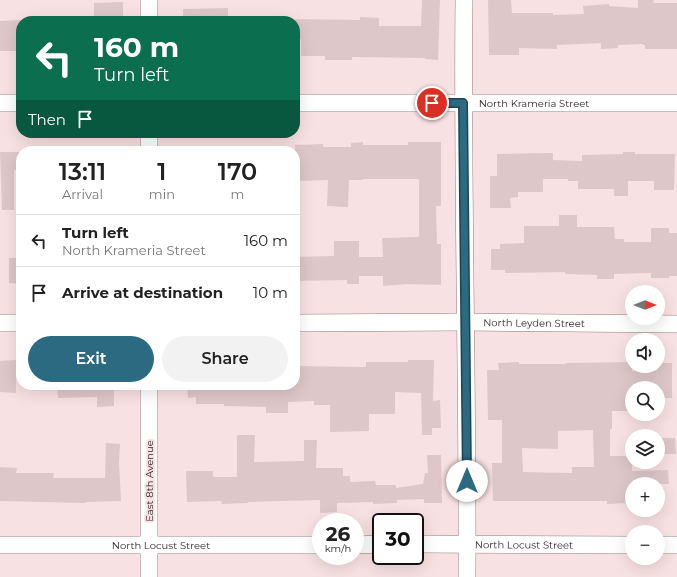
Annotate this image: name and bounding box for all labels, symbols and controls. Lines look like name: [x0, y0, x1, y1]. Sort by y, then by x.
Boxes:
text: 160 m: [94, 30, 179, 64]
icon: left: [28, 32, 80, 84]
text: Turn left: [94, 64, 169, 86]
pin: [415, 86, 449, 120]
icon: arrive: [421, 92, 443, 114]
street label: North Krameria Street: [479, 97, 589, 110]
icon: arrive: [74, 108, 96, 130]
text: Then: [28, 110, 66, 129]
text: 13:11: [59, 157, 106, 186]
text: 1: [157, 157, 166, 186]
text: 170: [218, 157, 257, 186]
text: Arrival: [62, 186, 103, 202]
text: min: [149, 186, 175, 202]
text: m: [231, 186, 244, 202]
text: Turn left: [62, 223, 129, 242]
icon: left: [28, 230, 50, 252]
text: 160 m: [244, 231, 288, 250]
text: North Krameria Street: [62, 242, 206, 258]
icon: arrive: [28, 282, 50, 304]
text: Arrive at destination: [62, 283, 223, 302]
text: 10 m: [253, 283, 288, 302]
north arrow: [625, 285, 665, 325]
map controls: [625, 285, 665, 565]
street label: North Leyden Street: [483, 316, 585, 330]
button: sound: [625, 333, 665, 373]
button: Exit: [28, 336, 154, 382]
button: Share: [162, 336, 288, 382]
button: search: [625, 381, 665, 421]
button: layers: [625, 429, 665, 469]
street label: East 8th Avenue: [143, 440, 156, 522]
position arrow: [446, 460, 488, 502]
button: +: [625, 477, 665, 517]
speed limit sign: 30: [372, 513, 424, 565]
text: 26: [326, 522, 350, 546]
button: −: [625, 525, 665, 565]
street label: North Locust Street: [475, 538, 573, 552]
street label: North Locust Street: [112, 539, 210, 552]
text: km/h: [325, 542, 351, 555]

